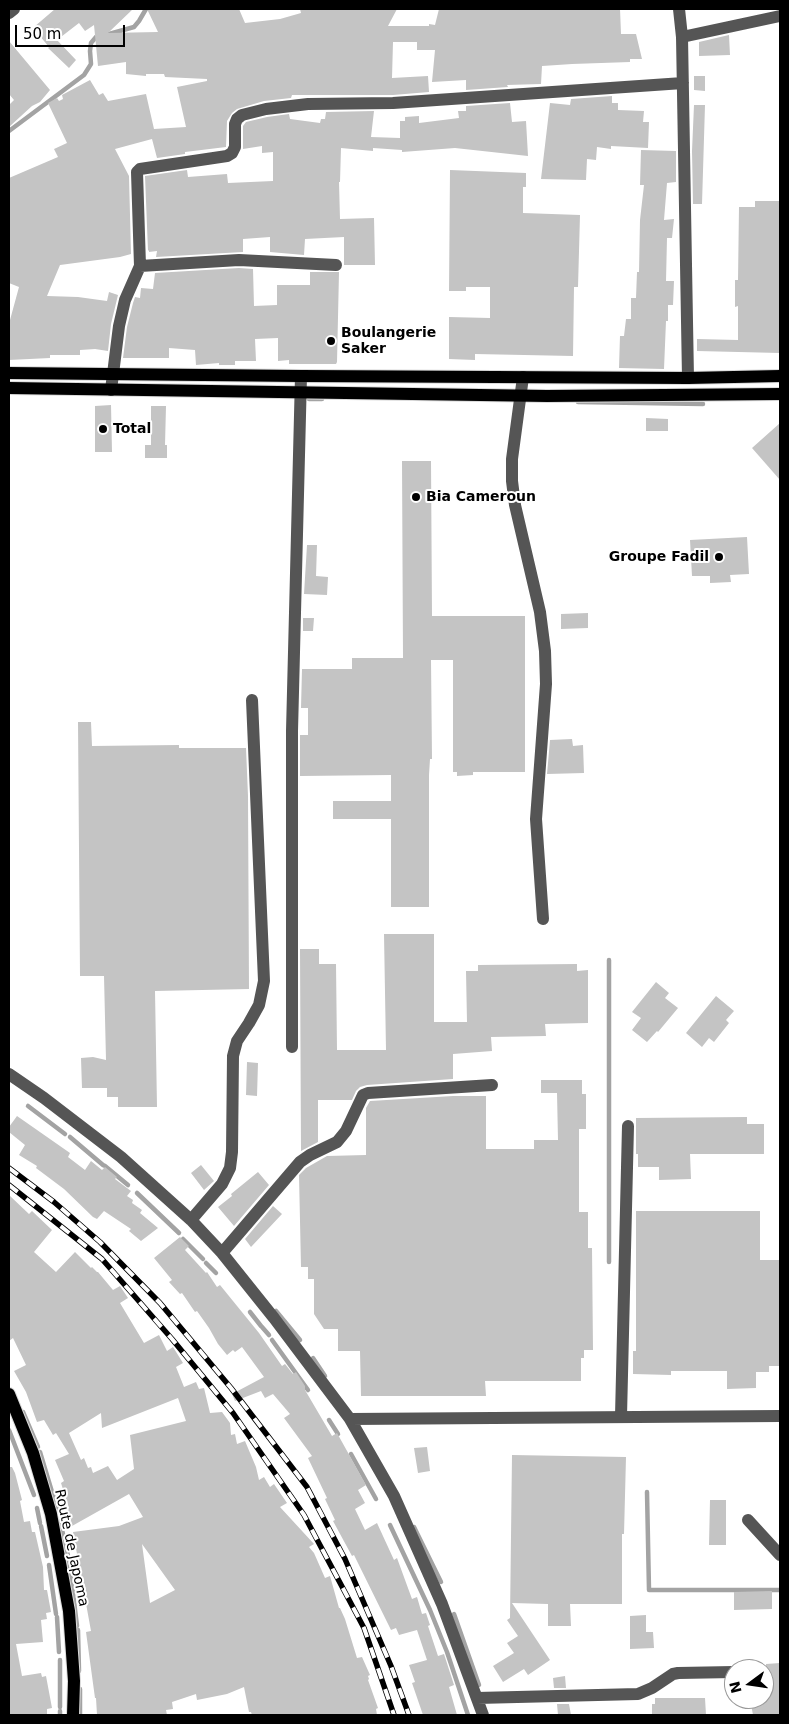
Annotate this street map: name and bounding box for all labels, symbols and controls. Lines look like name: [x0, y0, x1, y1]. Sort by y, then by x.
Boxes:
scale bar: [18, 15, 128, 47]
text: 50 m: [23, 25, 61, 43]
place label: Boulangerie Saker: [341, 325, 436, 358]
marker: Boulangerie Saker: [325, 335, 337, 347]
place label: Total: [113, 421, 151, 437]
marker: Total: [97, 423, 109, 435]
place label: Bia Cameroun: [426, 489, 536, 505]
marker: Bia Cameroun: [410, 491, 422, 503]
place label: Groupe Fadil: [609, 549, 709, 565]
marker: Groupe Fadil: [713, 551, 725, 563]
street label: Route de Japoma: [50, 1488, 92, 1608]
north arrow: [724, 1659, 774, 1709]
text: N: [726, 1680, 745, 1695]

